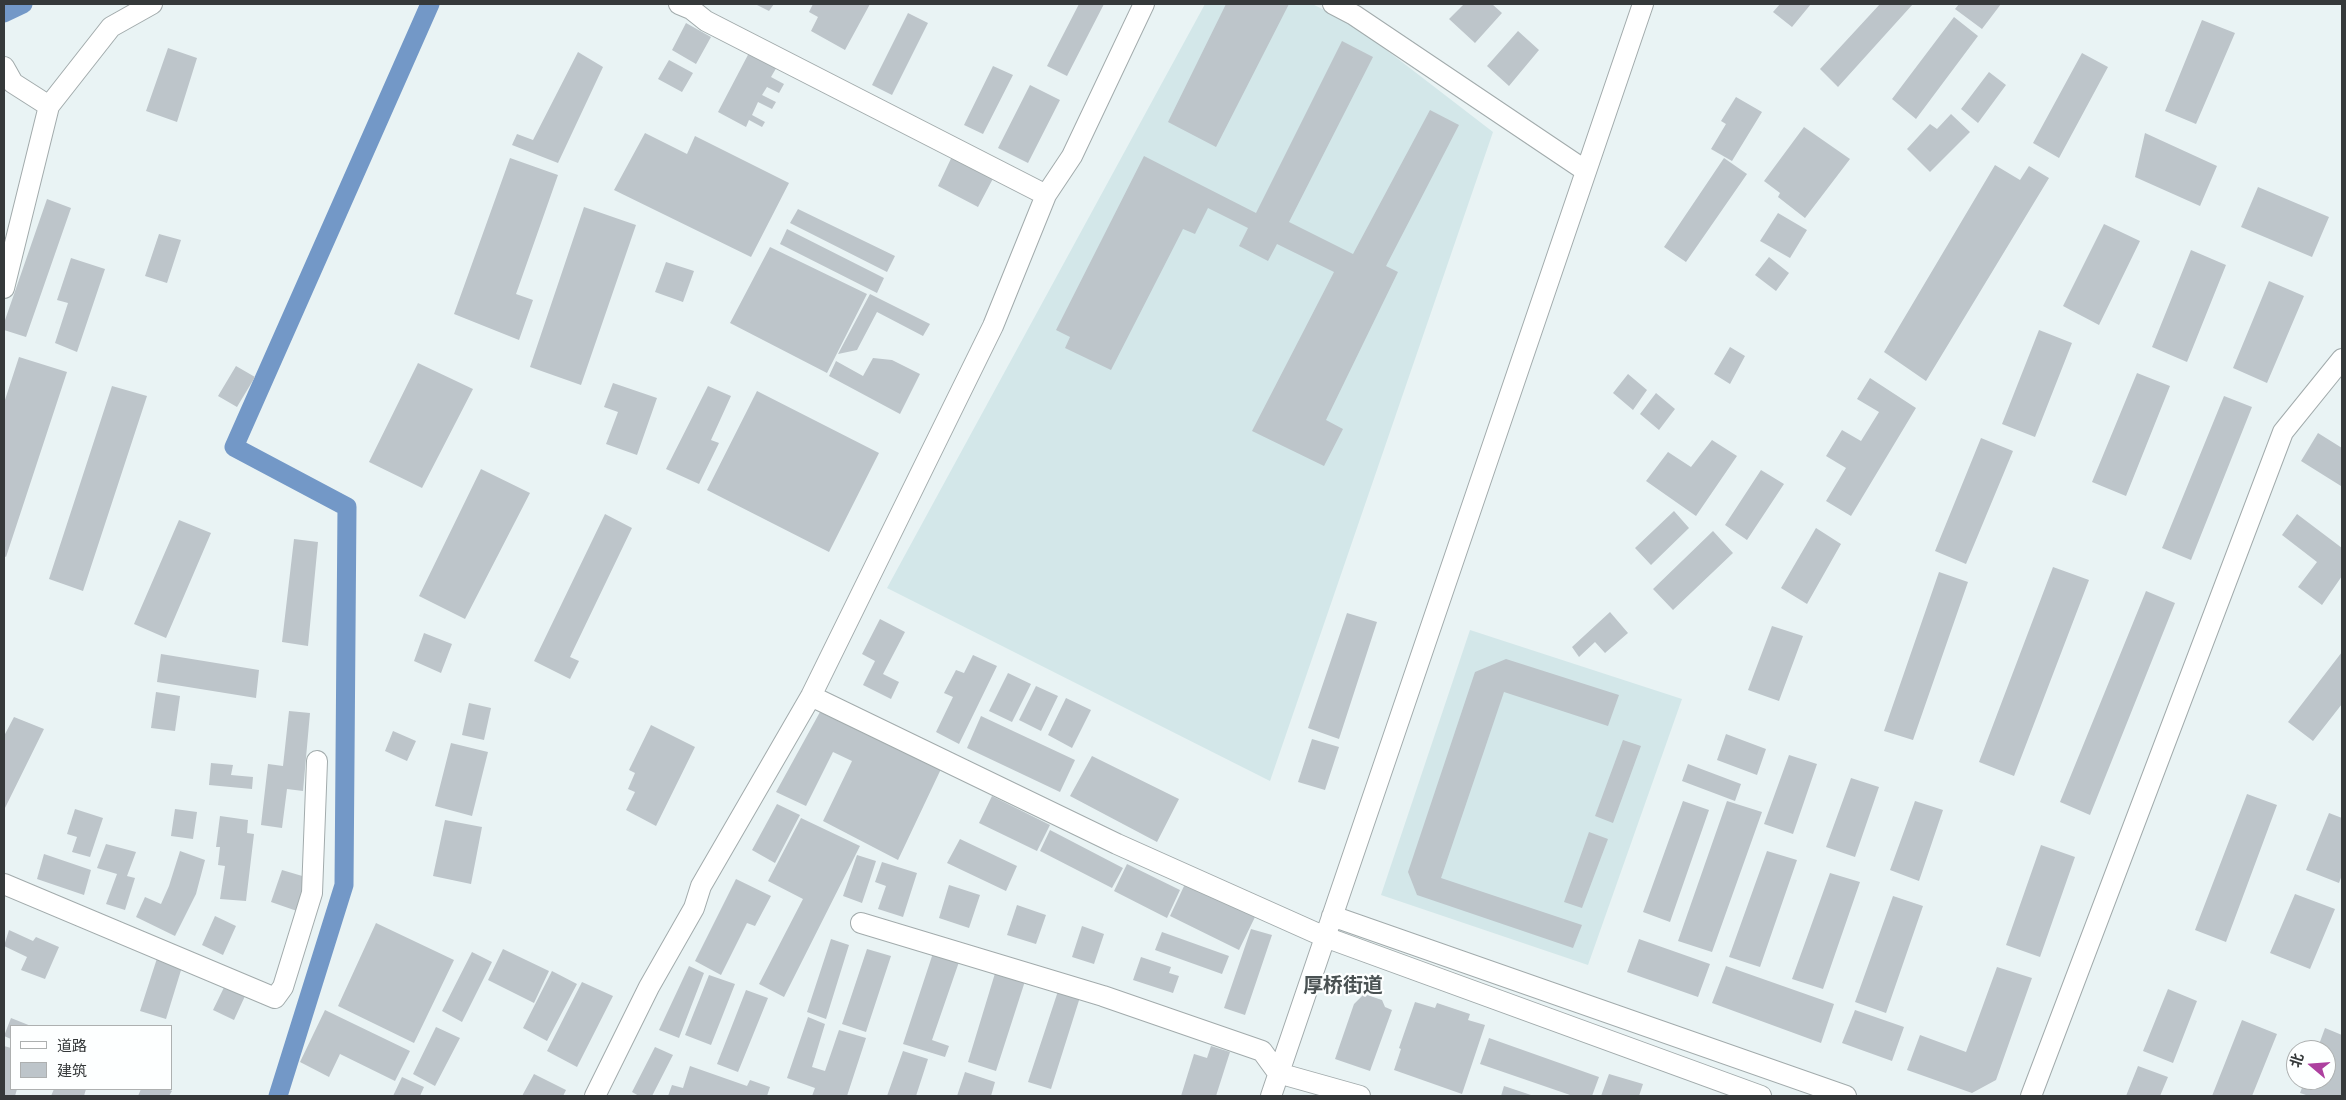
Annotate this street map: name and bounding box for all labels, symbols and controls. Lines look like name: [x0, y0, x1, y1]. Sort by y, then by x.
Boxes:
district label: 厚桥街道: [1303, 974, 1383, 998]
legend: [10, 1025, 172, 1090]
text: 道路: [57, 1037, 87, 1055]
north arrow: [2286, 1040, 2336, 1090]
text: 北: [2287, 1051, 2307, 1070]
text: 建筑: [57, 1062, 87, 1080]

